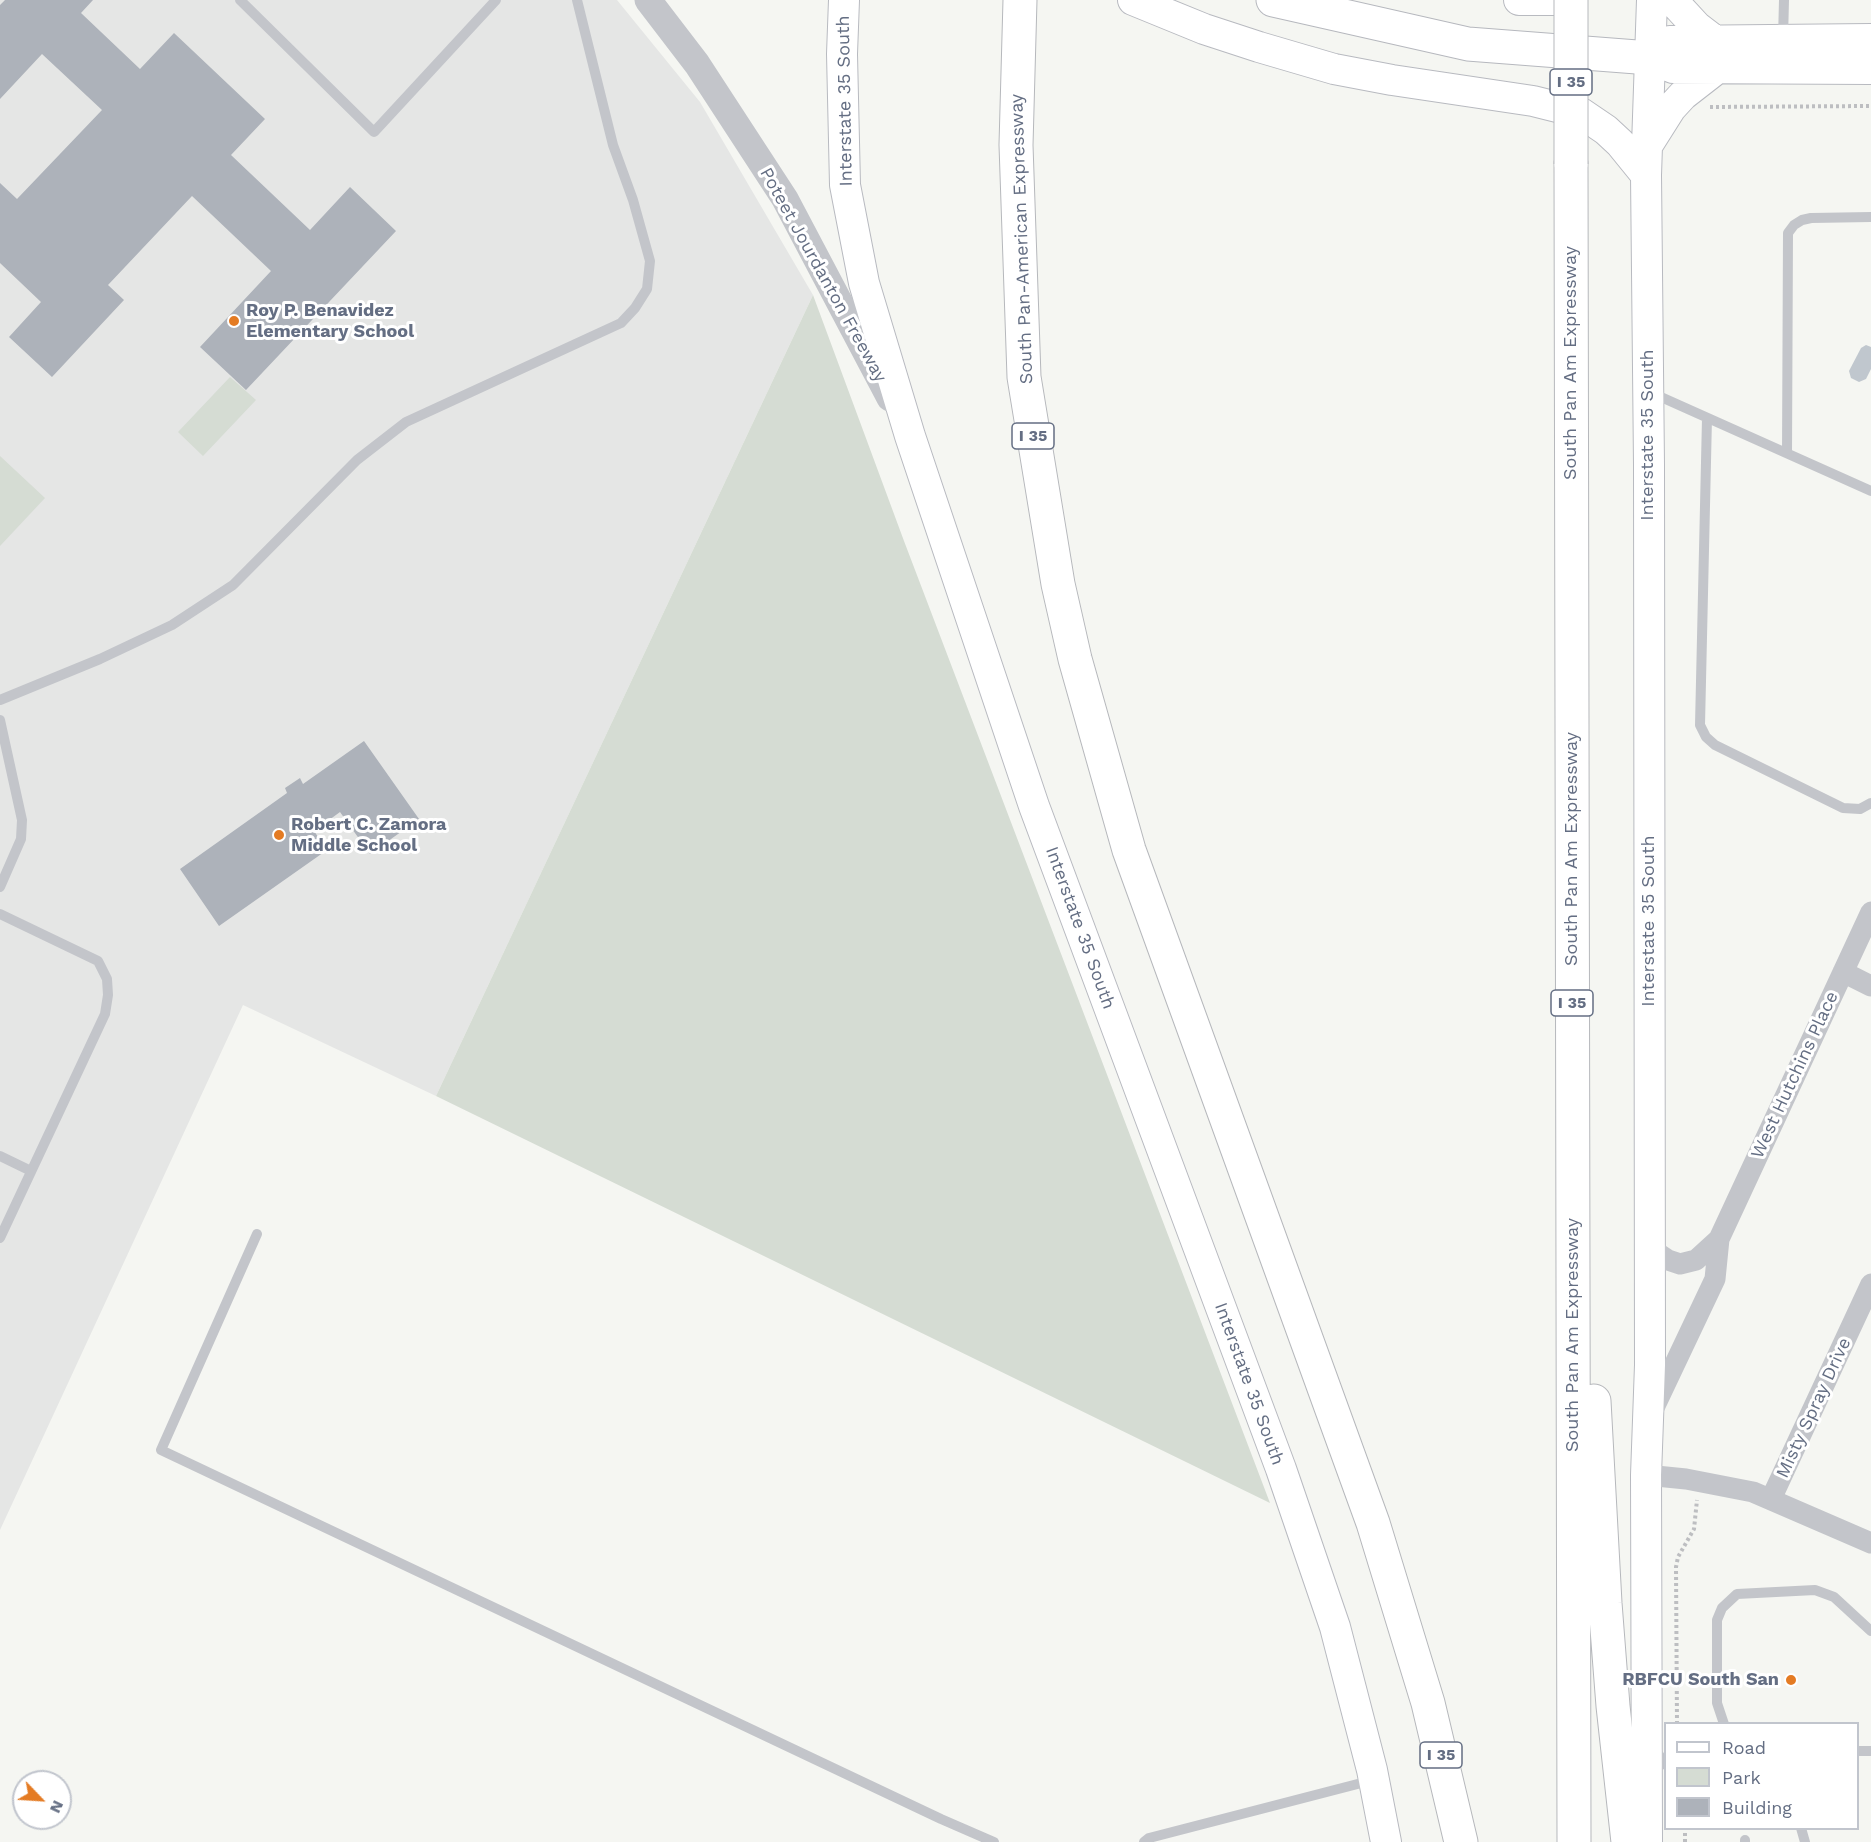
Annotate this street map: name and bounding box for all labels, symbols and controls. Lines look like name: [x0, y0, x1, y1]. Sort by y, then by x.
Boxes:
street label: Interstate 35 South: [833, 15, 857, 187]
road number: I 35: [1550, 69, 1592, 95]
street label: South Pan-American Expressway: [1006, 93, 1038, 385]
street label: Poteet Jourdanton Freeway: [755, 164, 891, 386]
street label: South Pan Am Expressway: [1560, 246, 1582, 480]
place label: Roy P. Benavidez Elementary School: [246, 300, 414, 342]
marker: Roy P. Benavidez Elementary School: [227, 314, 241, 328]
street label: Interstate 35 South: [1637, 349, 1659, 521]
road number: I 35: [1012, 423, 1054, 449]
street label: South Pan Am Expressway: [1561, 732, 1583, 966]
place label: Robert C. Zamora Middle School: [291, 814, 446, 856]
marker: Robert C. Zamora Middle School: [272, 828, 286, 842]
street label: Interstate 35 South: [1638, 835, 1660, 1007]
street label: Interstate 35 South: [1041, 844, 1119, 1012]
street label: West Hutchins Place: [1747, 988, 1843, 1162]
road number: I 35: [1551, 990, 1593, 1016]
street label: South Pan Am Expressway: [1562, 1218, 1584, 1452]
street label: Interstate 35 South: [1210, 1300, 1288, 1468]
street label: Misty Spray Drive: [1772, 1334, 1856, 1482]
place label: RBFCU South San: [1622, 1669, 1779, 1691]
marker: RBFCU South San: [1784, 1673, 1798, 1687]
legend: [1664, 1722, 1859, 1830]
text: Road: [1722, 1737, 1766, 1758]
road number: I 35: [1420, 1742, 1462, 1768]
text: Park: [1722, 1767, 1761, 1788]
north arrow: [12, 1770, 72, 1830]
text: Building: [1722, 1797, 1792, 1818]
text: N: [46, 1798, 68, 1816]

